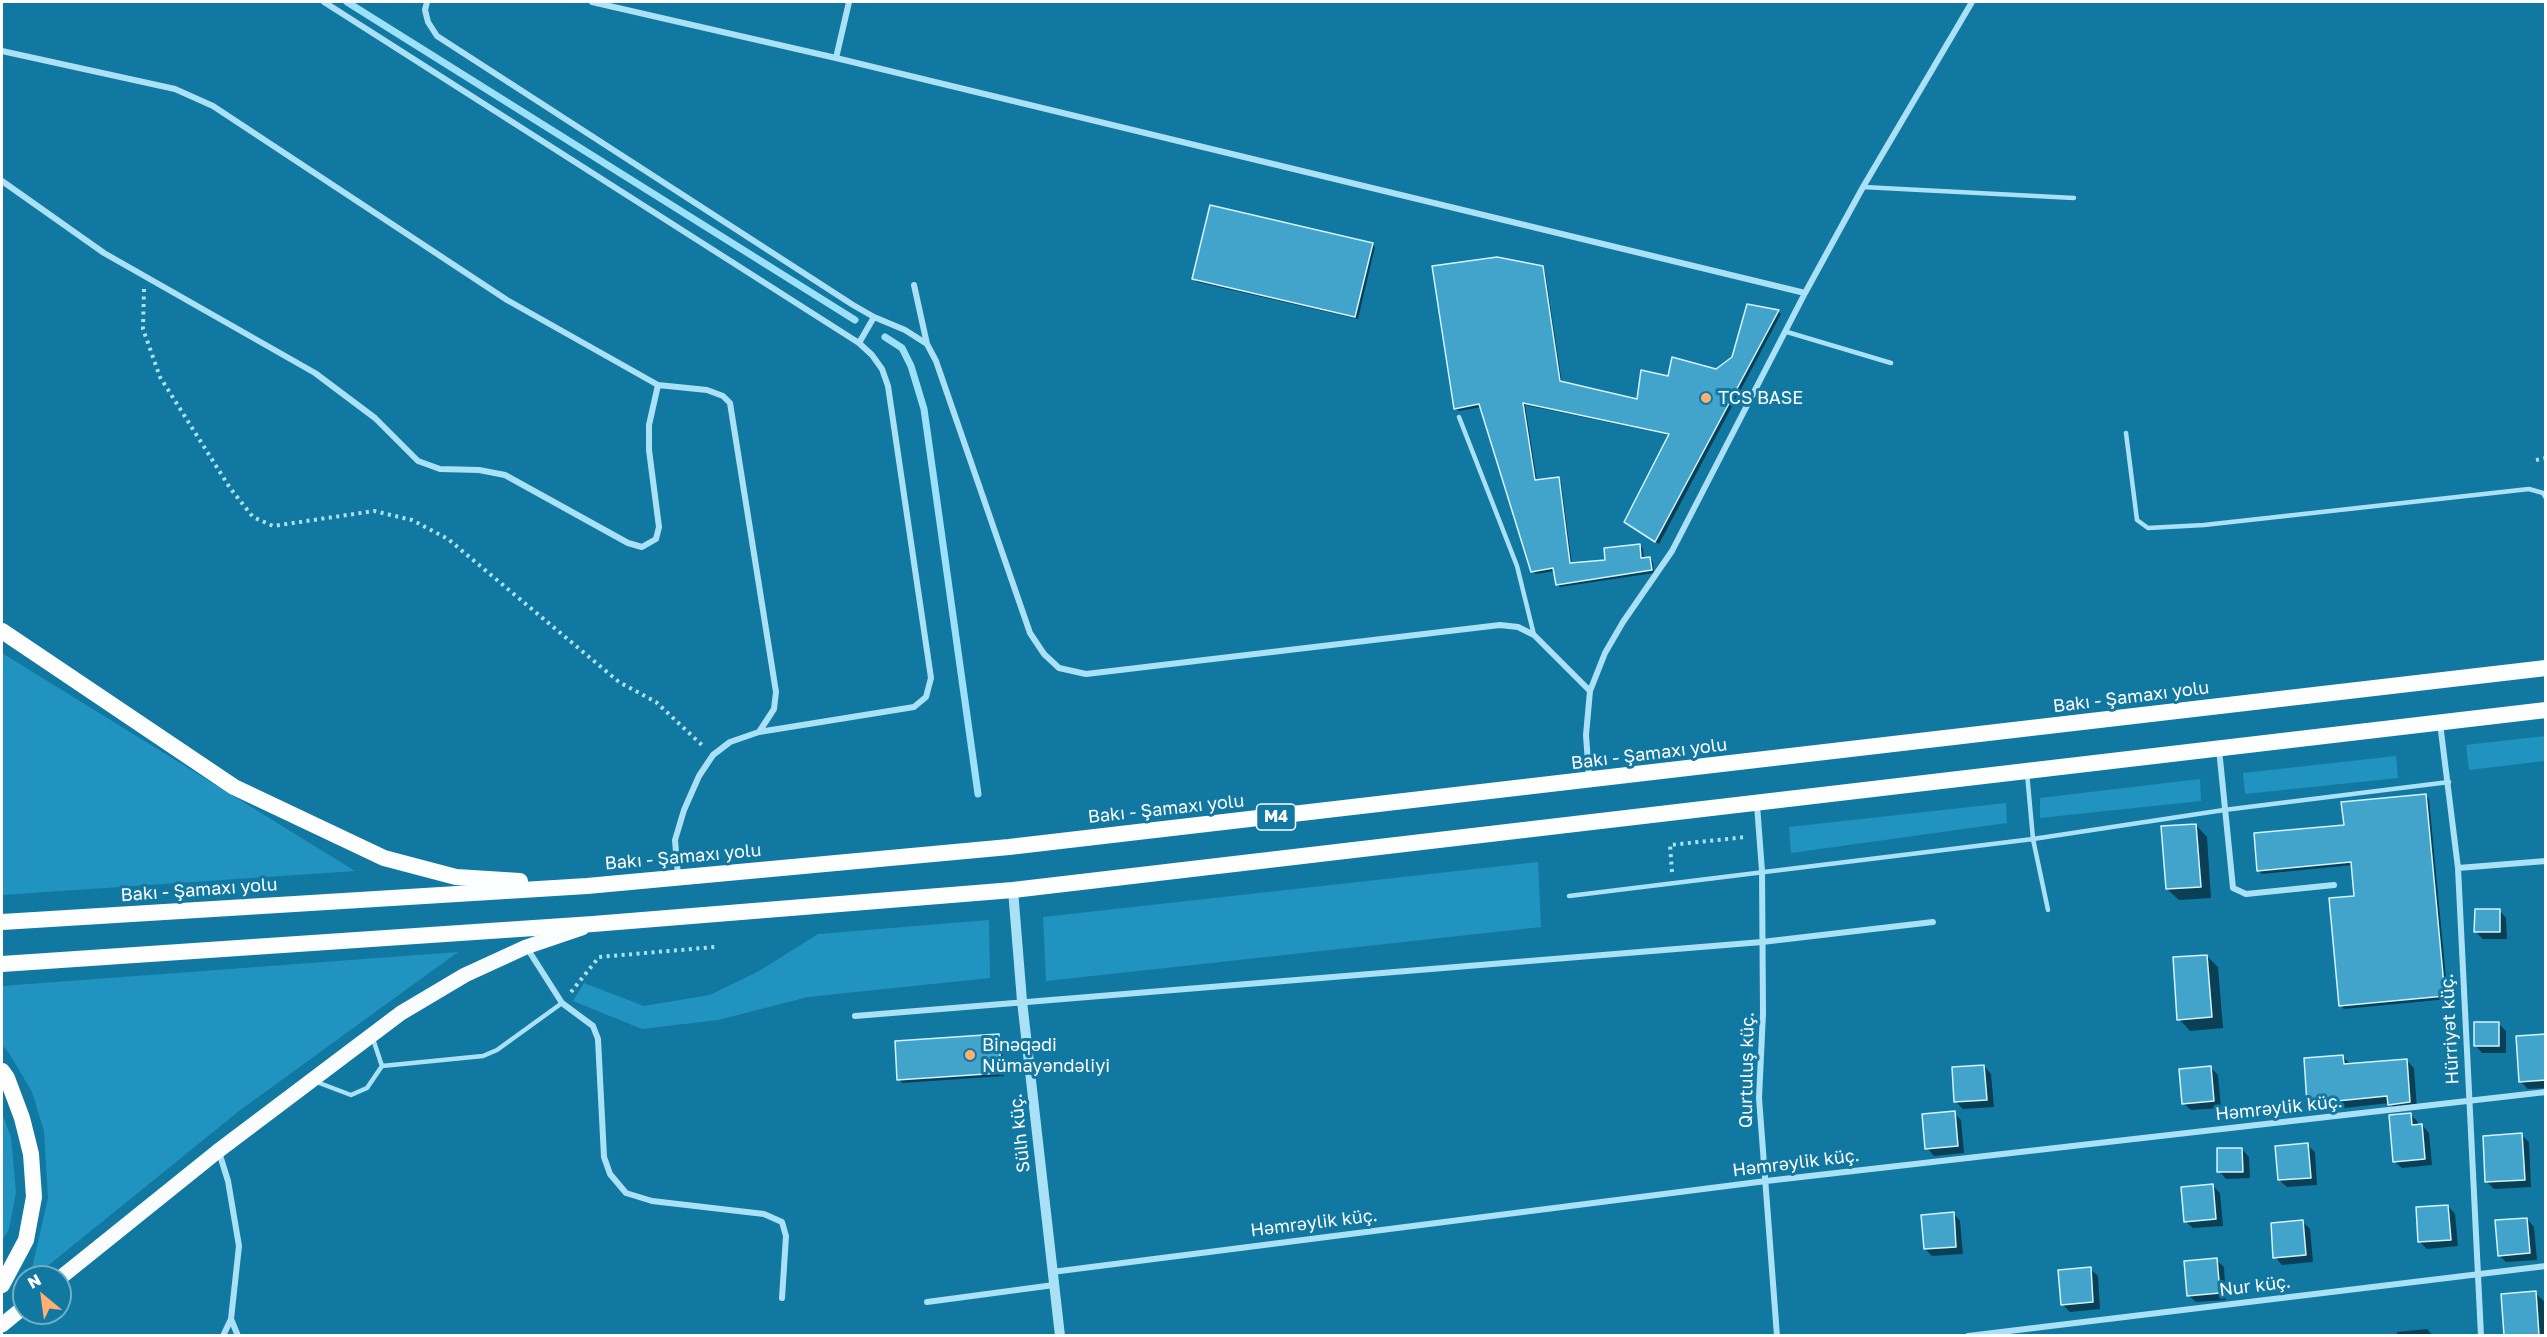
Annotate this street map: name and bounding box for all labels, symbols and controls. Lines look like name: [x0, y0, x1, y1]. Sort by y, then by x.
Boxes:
place label: TCS BASE: [1718, 387, 1803, 409]
marker: TCS BASE: [1699, 391, 1713, 405]
street label: Bakı - Şamaxı yolu: [2052, 677, 2210, 717]
street label: Bakı - Şamaxı yolu: [1570, 734, 1728, 774]
street label: Bakı - Şamaxı yolu: [1087, 790, 1245, 828]
road number: M4: [1256, 804, 1296, 830]
street label: Bakı - Şamaxı yolu: [604, 839, 762, 875]
street label: Bakı - Şamaxı yolu: [120, 874, 278, 906]
street label: Hürriyət küç.: [2436, 973, 2464, 1085]
street label: Qurtuluş küç.: [1735, 1012, 1759, 1128]
place label: Binəqədi Nümayəndəliyi: [982, 1034, 1110, 1076]
marker: Binəqədi Nümayəndəliyi: [963, 1048, 977, 1062]
street label: Həmrəylik küç.: [2214, 1091, 2344, 1125]
street label: Sülh küç.: [1005, 1092, 1035, 1174]
street label: Həmrəylik küç.: [1731, 1144, 1861, 1182]
street label: Həmrəylik küç.: [1249, 1204, 1379, 1242]
north arrow: [12, 1265, 72, 1325]
text: N: [24, 1269, 44, 1293]
street label: Nur küç.: [2218, 1271, 2292, 1301]

